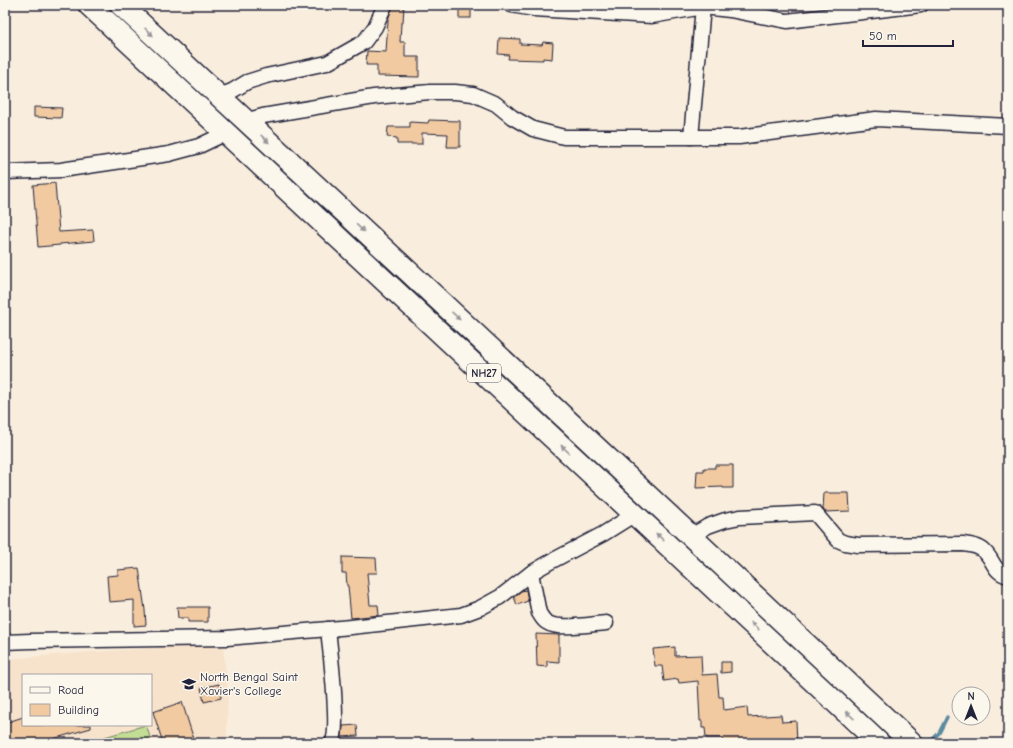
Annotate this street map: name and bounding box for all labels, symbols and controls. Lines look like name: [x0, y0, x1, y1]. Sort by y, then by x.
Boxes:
scale bar: [863, 22, 953, 48]
one-way arrow: [144, 27, 155, 36]
text: 50 m: [869, 29, 897, 43]
one-way arrow: [260, 135, 270, 144]
one-way arrow: [355, 223, 366, 232]
one-way arrow: [451, 311, 460, 320]
road number: NH27: [467, 364, 501, 382]
one-way arrow: [560, 444, 570, 454]
one-way arrow: [655, 533, 665, 542]
one-way arrow: [750, 621, 760, 631]
place label: North Bengal Saint Xavier's College: [200, 670, 298, 698]
legend: [22, 674, 152, 726]
school or university icon: North Bengal Saint Xavier's College: [181, 676, 197, 692]
text: Road: [58, 683, 84, 697]
north arrow: [951, 686, 991, 726]
text: N: [967, 690, 975, 703]
text: Building: [58, 703, 99, 717]
one-way arrow: [845, 710, 855, 720]

